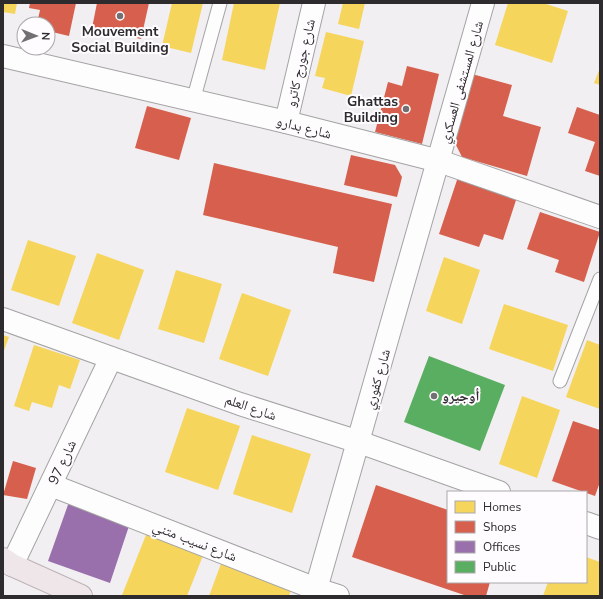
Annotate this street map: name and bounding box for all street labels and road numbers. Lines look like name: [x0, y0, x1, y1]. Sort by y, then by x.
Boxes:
street label: شارع جورج كاترو: [281, 17, 320, 109]
street label: شارع المستشفى العسكري: [435, 19, 490, 146]
street label: شارع بدارو: [274, 111, 333, 143]
street label: شارع كفوري: [360, 347, 397, 412]
street label: شارع العلم: [223, 390, 279, 425]
street label: شارع 97: [44, 437, 81, 488]
street label: شارع نسيب متني: [150, 517, 240, 568]

